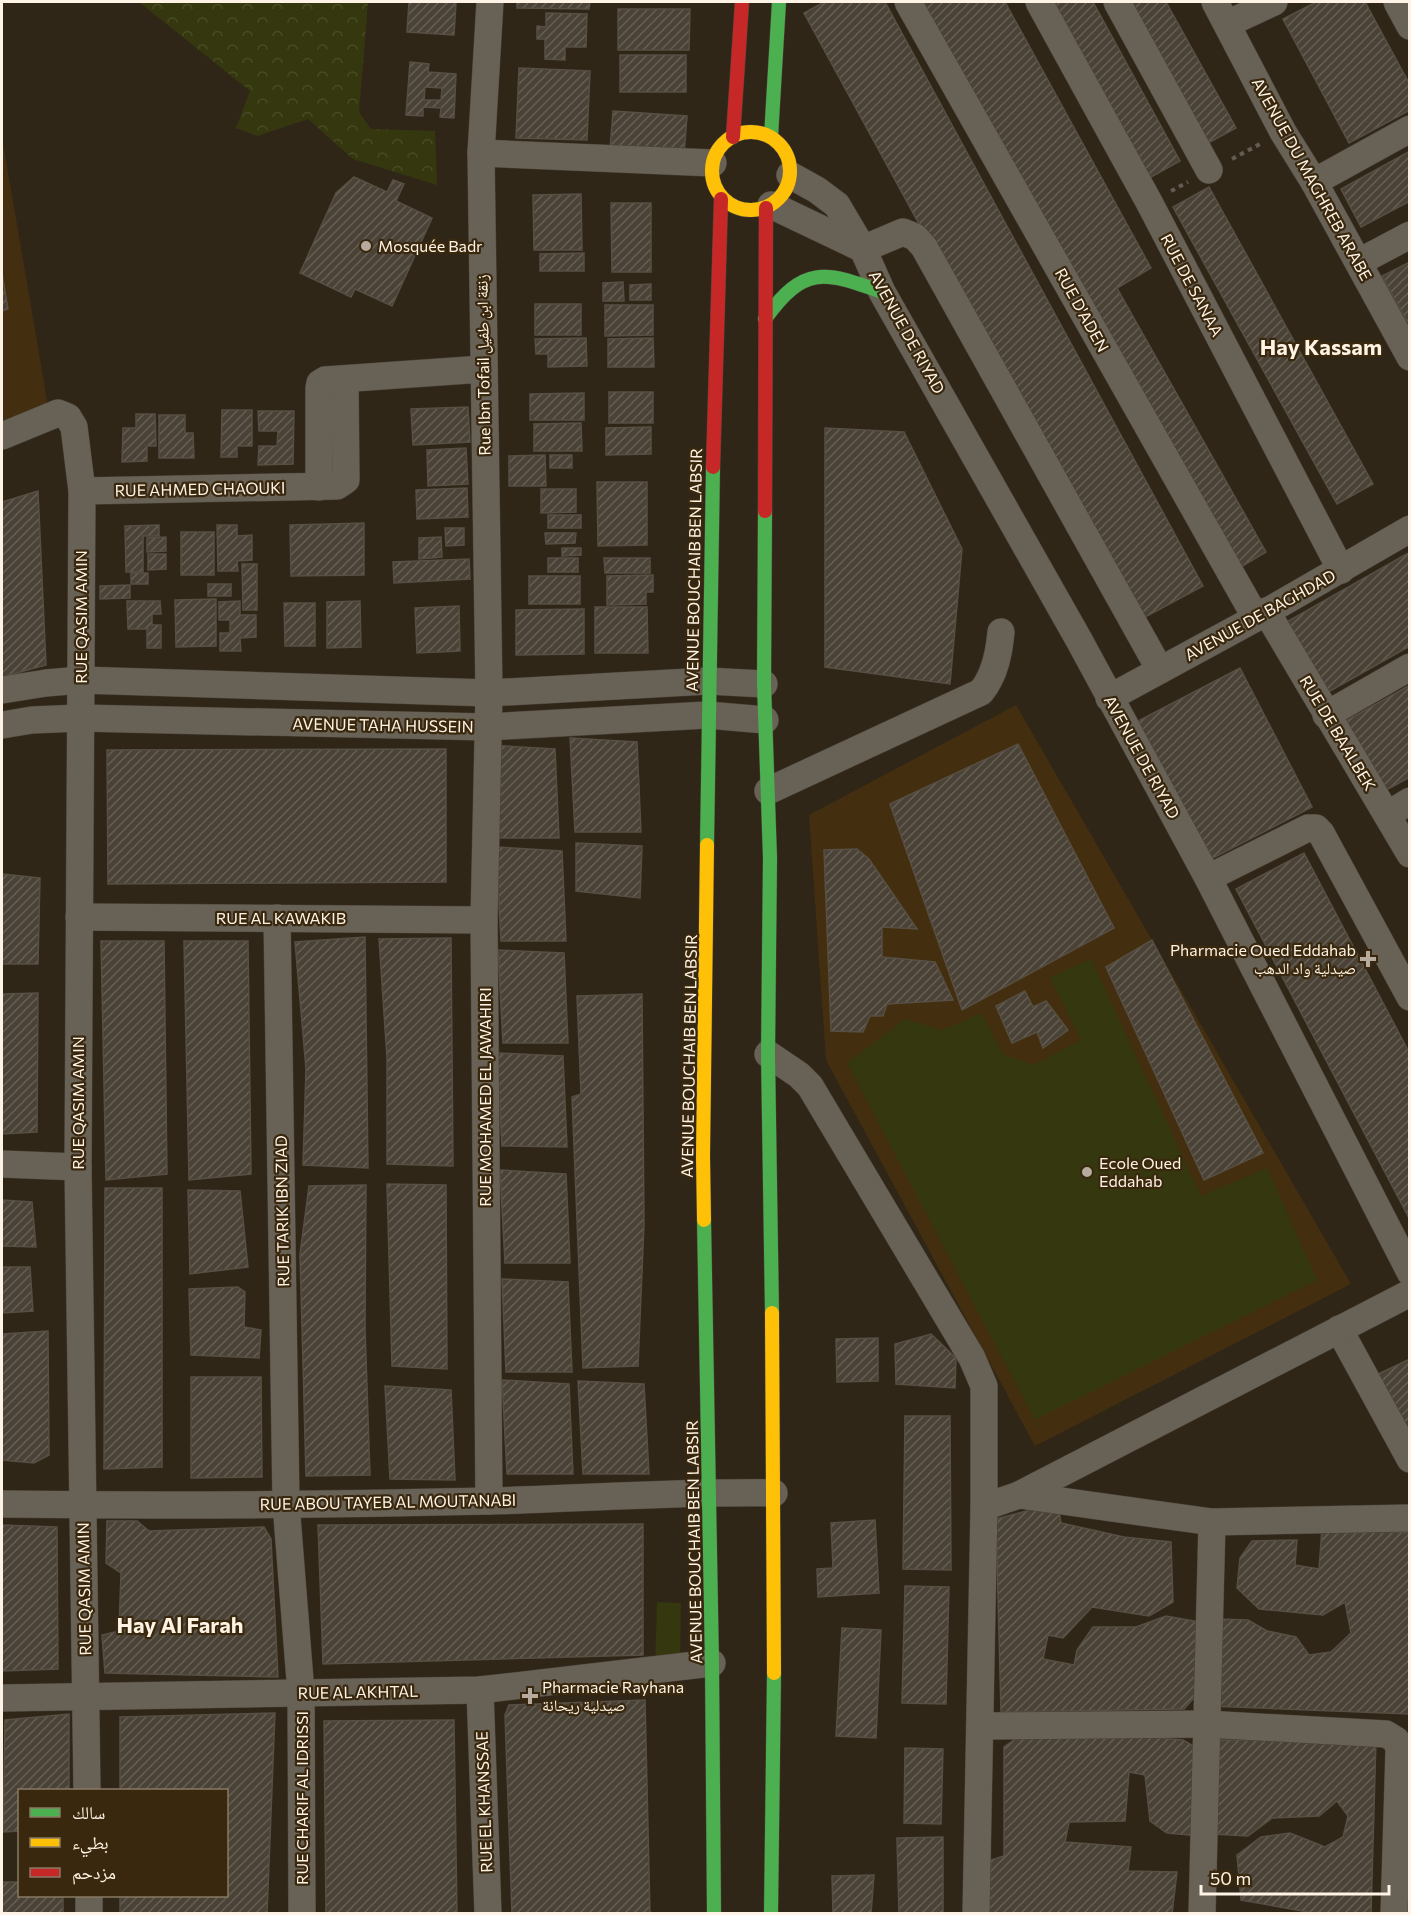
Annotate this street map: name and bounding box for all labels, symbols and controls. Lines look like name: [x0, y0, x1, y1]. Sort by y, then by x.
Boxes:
street label: AVENUE DU MAGHREB ARABE: [1249, 74, 1376, 284]
street label: RUE DE SANAA: [1157, 230, 1227, 339]
place label: Mosquée Badr: [378, 236, 483, 255]
marker: Mosquée Badr: [359, 239, 373, 253]
street label: RUE D'ADEN: [1052, 264, 1113, 355]
street label: AVENUE DE RIYAD: [866, 267, 949, 397]
street label: Rue Ibn Tofail زنقة ابن طفيل: [471, 274, 496, 456]
district label: Hay Kassam: [1260, 333, 1382, 360]
street label: AVENUE BOUCHAIB BEN LABSIR: [682, 448, 705, 692]
street label: RUE AHMED CHAOUKI: [114, 478, 286, 499]
street label: RUE QASIM AMIN: [71, 550, 90, 684]
street label: AVENUE DE BAGHDAD: [1181, 565, 1339, 664]
street label: RUE DE BAALBEK: [1297, 672, 1380, 794]
street label: AVENUE DE RIYAD: [1101, 692, 1184, 822]
street label: AVENUE TAHA HUSSEIN: [292, 713, 474, 736]
street label: RUE AL KAWAKIB: [216, 908, 346, 927]
street label: AVENUE BOUCHAIB BEN LABSIR: [677, 934, 700, 1178]
place label: Pharmacie Oued Eddahab صيدلية واد الدهب: [1170, 940, 1356, 978]
marker: Pharmacie Oued Eddahab صيدلية واد الدهب: [1361, 952, 1375, 966]
street label: RUE MOHAMED EL JAWAHIRI: [475, 987, 494, 1207]
street label: RUE QASIM AMIN: [68, 1036, 87, 1170]
street label: RUE TARIK IBN ZIAD: [271, 1135, 292, 1287]
place label: Ecole Oued Eddahab: [1099, 1153, 1181, 1190]
marker: Ecole Oued Eddahab: [1080, 1165, 1094, 1179]
street label: AVENUE BOUCHAIB BEN LABSIR: [682, 1420, 705, 1664]
street label: RUE ABOU TAYEB AL MOUTANABI: [260, 1490, 516, 1513]
street label: RUE QASIM AMIN: [73, 1522, 94, 1656]
district label: Hay Al Farah: [116, 1611, 244, 1638]
place label: Pharmacie Rayhana صيدلية ريحانة: [542, 1677, 684, 1715]
street label: RUE AL AKHTAL: [297, 1681, 419, 1702]
marker: Pharmacie Rayhana صيدلية ريحانة: [523, 1689, 537, 1703]
street label: RUE CHARIF AL IDRISSI: [292, 1711, 311, 1885]
street label: RUE EL KHANSSAE: [472, 1731, 495, 1873]
legend: [18, 1789, 228, 1897]
text: سالك: [72, 1801, 105, 1823]
text: بطيء: [72, 1831, 109, 1858]
scale bar: [1201, 1858, 1388, 1896]
text: مزدحم: [72, 1861, 116, 1885]
text: 50 m: [1210, 1867, 1251, 1889]

